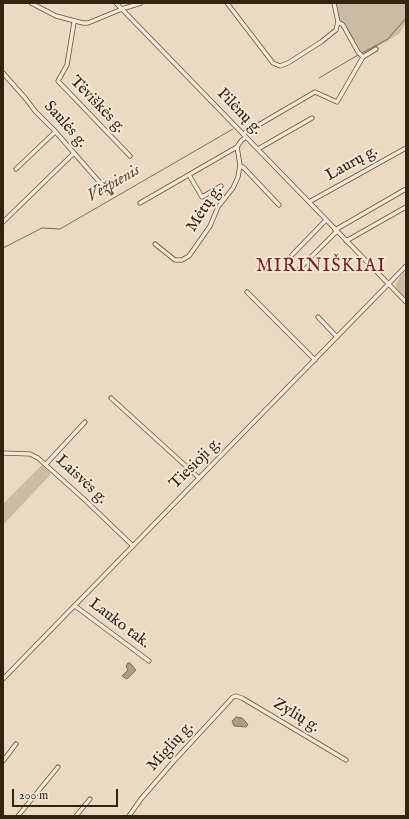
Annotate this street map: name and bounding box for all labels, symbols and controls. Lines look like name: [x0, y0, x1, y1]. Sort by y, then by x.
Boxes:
street label: Tėviškės g.: [65, 72, 129, 138]
street label: Pilėnų g.: [212, 85, 266, 139]
street label: Saulės g.: [39, 98, 91, 152]
street label: Laurų g.: [323, 142, 381, 186]
water label: Vėžpienis: [84, 161, 144, 207]
street label: Mėtų g.: [183, 182, 227, 236]
district label: MIRINIŠKIAI: [256, 256, 386, 278]
street label: Tiesioji g.: [166, 434, 226, 494]
street label: Laisvės g.: [51, 451, 111, 509]
street label: Lauko tak.: [85, 595, 153, 653]
street label: Zylių g.: [269, 695, 323, 737]
street label: Miglių g.: [144, 718, 198, 776]
scale bar: [14, 781, 120, 807]
text: 200 m: [19, 788, 48, 803]

